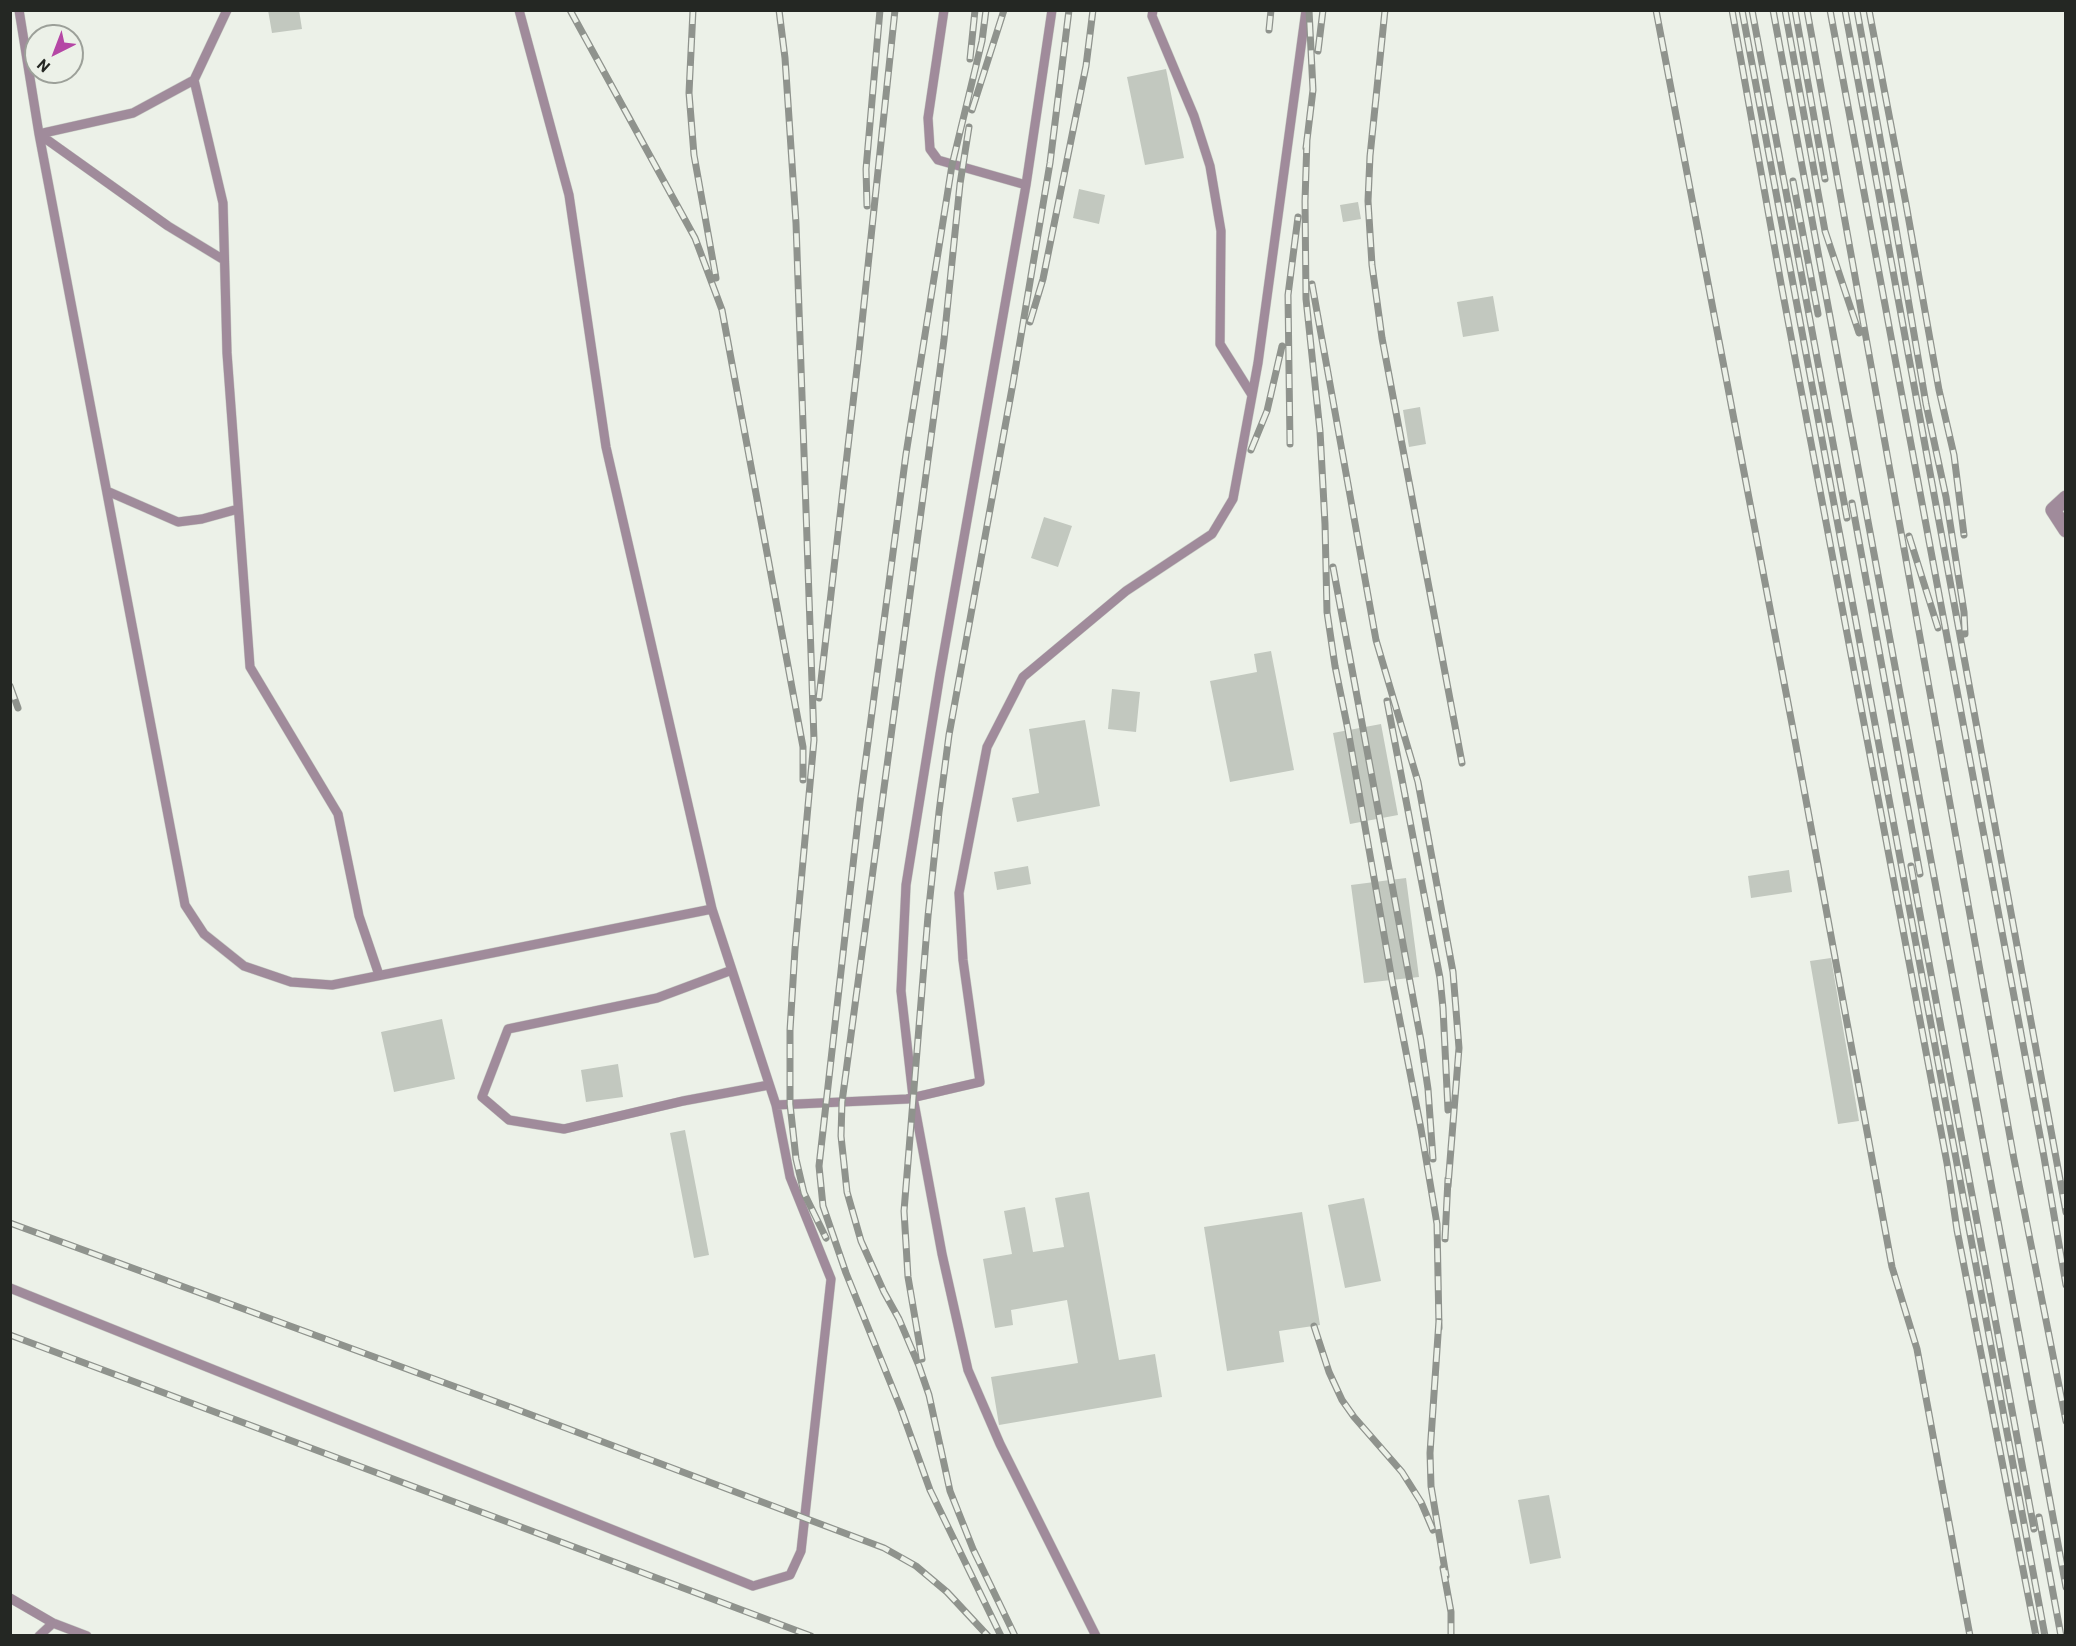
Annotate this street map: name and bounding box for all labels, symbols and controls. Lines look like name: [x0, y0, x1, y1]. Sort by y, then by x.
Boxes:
north arrow: [24, 24, 84, 84]
text: N: [33, 56, 53, 77]

